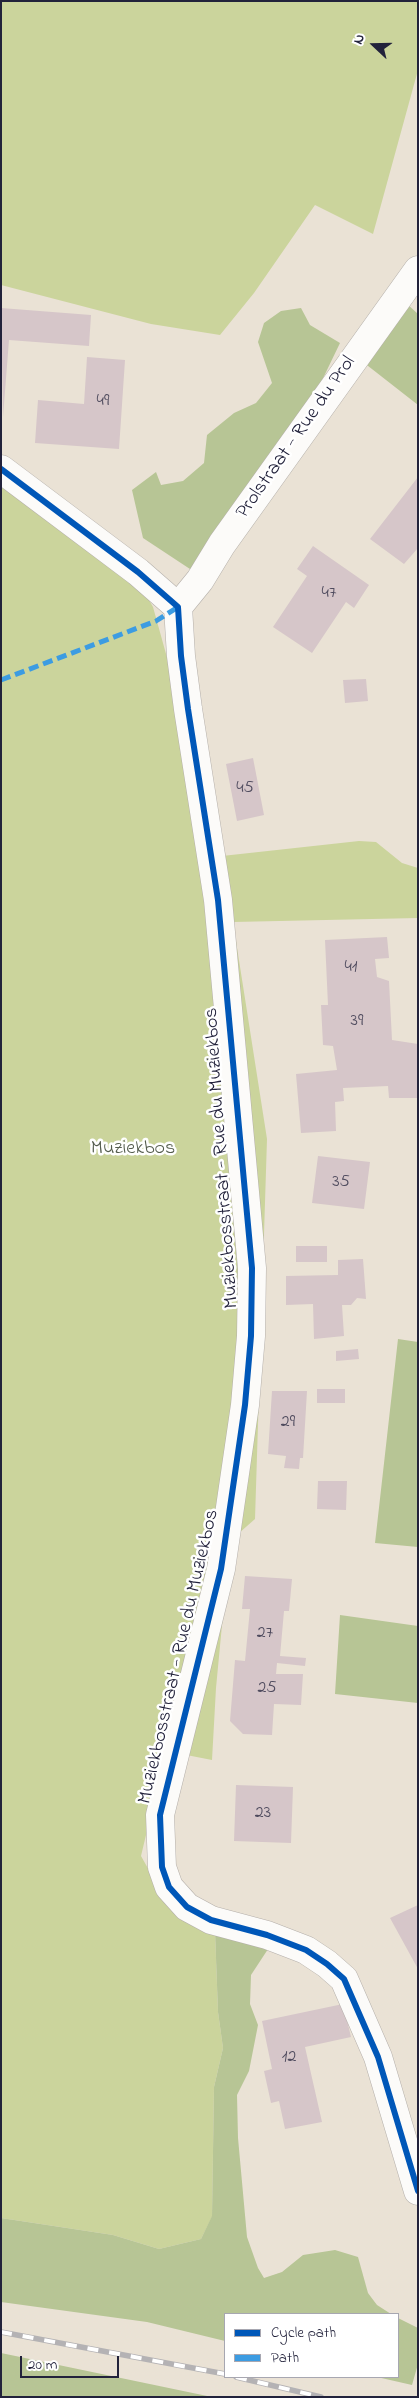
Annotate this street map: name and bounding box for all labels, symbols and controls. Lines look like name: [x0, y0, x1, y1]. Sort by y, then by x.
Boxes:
north arrow: [349, 20, 399, 70]
text: N: [348, 31, 371, 48]
street label: Prolstraat - Rue du Prol: [232, 352, 362, 524]
house number: 49: [97, 391, 109, 413]
house number: 47: [322, 583, 336, 605]
house number: 45: [236, 778, 254, 800]
house number: 41: [344, 957, 358, 979]
street label: Muziekbosstraat - Rue du Muziekbos: [201, 1007, 245, 1309]
house number: 39: [351, 1011, 363, 1033]
park label: Muziekbos: [91, 1138, 175, 1162]
house number: 35: [332, 1172, 350, 1194]
house number: 29: [281, 1412, 295, 1434]
street label: Muziekbosstraat - Rue du Muziekbos: [134, 1507, 226, 1807]
house number: 27: [257, 1623, 273, 1645]
house number: 25: [257, 1678, 277, 1700]
house number: 23: [255, 1803, 271, 1825]
house number: 12: [282, 2047, 296, 2069]
legend: [224, 2313, 399, 2378]
text: Cycle path: [271, 2322, 336, 2344]
scale bar: [22, 2346, 121, 2378]
text: Path: [271, 2347, 299, 2369]
text: 20 m: [28, 2354, 57, 2376]

